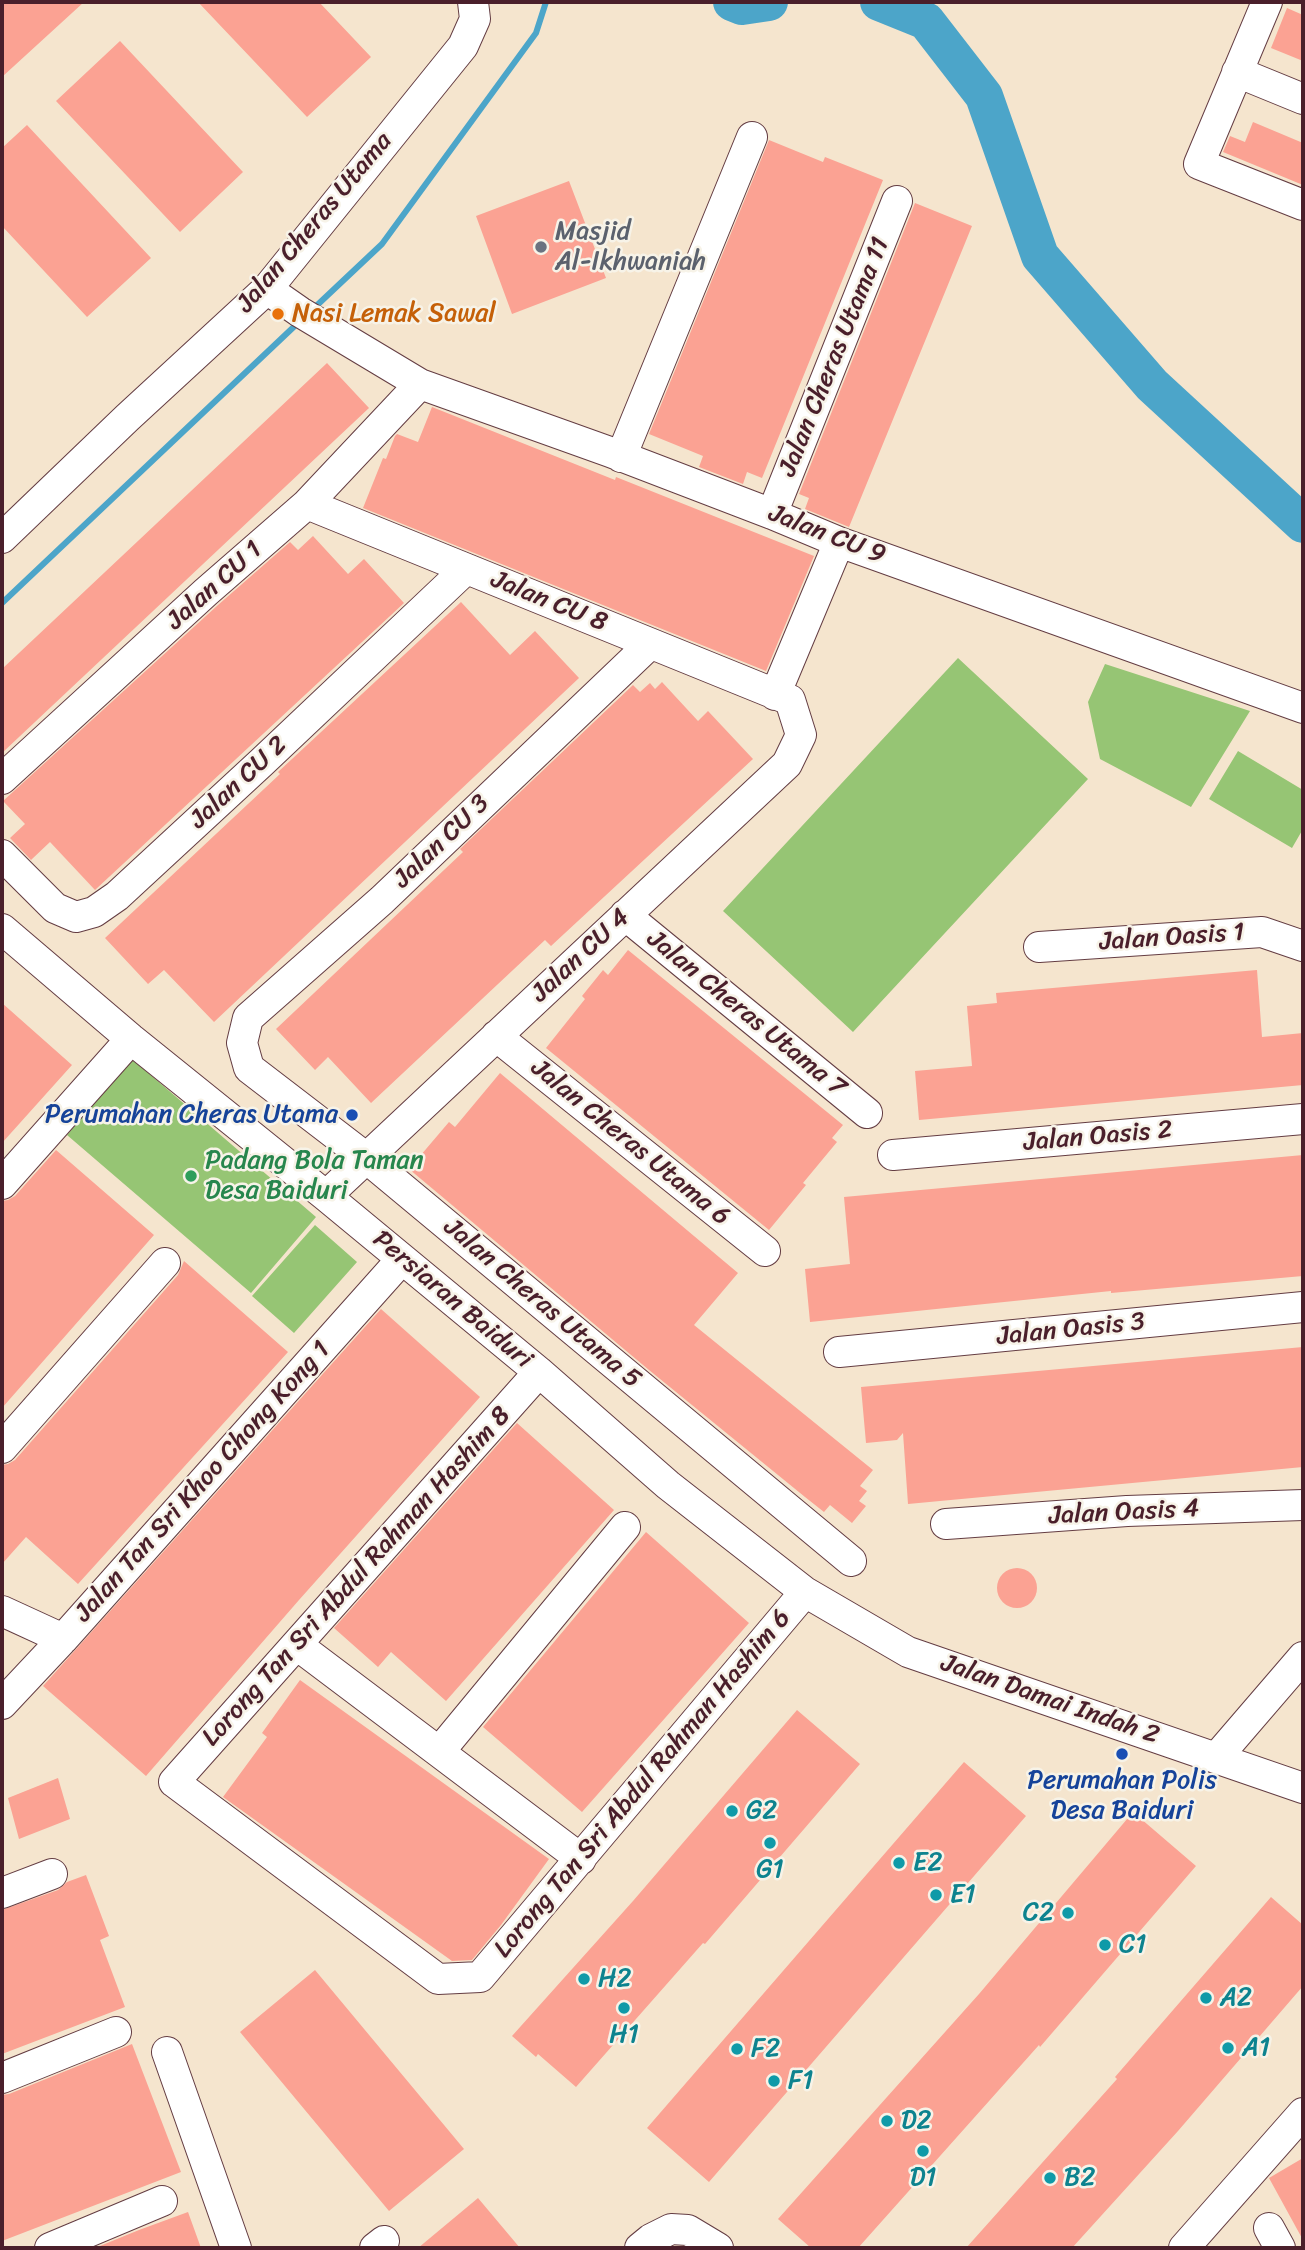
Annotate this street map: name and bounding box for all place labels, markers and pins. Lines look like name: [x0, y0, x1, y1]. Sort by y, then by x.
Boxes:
place label: Masjid Al-Ikhwaniah: [555, 216, 706, 278]
marker: Masjid Al-Ikhwaniah: [533, 239, 549, 255]
place label: Nasi Lemak Sawal: [292, 298, 496, 330]
marker: Nasi Lemak Sawal: [270, 306, 286, 322]
place label: Perumahan Cheras Utama: [45, 1099, 338, 1131]
marker: Perumahan Cheras Utama: [344, 1107, 360, 1123]
place label: Padang Bola Taman Desa Baiduri: [205, 1145, 424, 1206]
marker: Padang Bola Taman Desa Baiduri: [183, 1168, 199, 1184]
marker: Perumahan Polis Desa Baiduri: [1114, 1746, 1130, 1762]
place label: Perumahan Polis Desa Baiduri: [1027, 1765, 1217, 1826]
place label: G2: [746, 1795, 777, 1827]
marker: G2: [724, 1803, 740, 1819]
marker: G1: [762, 1835, 778, 1851]
place label: E2: [913, 1847, 942, 1879]
place label: G1: [756, 1854, 784, 1886]
marker: E2: [891, 1855, 907, 1871]
place label: E1: [950, 1879, 976, 1911]
marker: E1: [928, 1887, 944, 1903]
place label: C2: [1023, 1897, 1054, 1929]
marker: C2: [1060, 1905, 1076, 1921]
place label: C1: [1119, 1929, 1146, 1961]
marker: C1: [1097, 1937, 1113, 1953]
place label: H2: [598, 1963, 631, 1995]
marker: H2: [576, 1971, 592, 1987]
place label: A2: [1220, 1982, 1252, 2014]
marker: A2: [1198, 1990, 1214, 2006]
marker: H1: [616, 2000, 632, 2016]
place label: H1: [609, 2019, 639, 2051]
place label: A1: [1242, 2032, 1270, 2064]
place label: F2: [751, 2033, 780, 2065]
marker: A1: [1220, 2040, 1236, 2056]
marker: F2: [729, 2041, 745, 2057]
place label: F1: [788, 2065, 813, 2097]
marker: F1: [766, 2073, 782, 2089]
place label: D2: [901, 2105, 932, 2137]
marker: D2: [879, 2113, 895, 2129]
marker: D1: [915, 2143, 931, 2159]
place label: D1: [910, 2162, 936, 2194]
place label: B2: [1064, 2162, 1095, 2194]
marker: B2: [1042, 2170, 1058, 2186]

